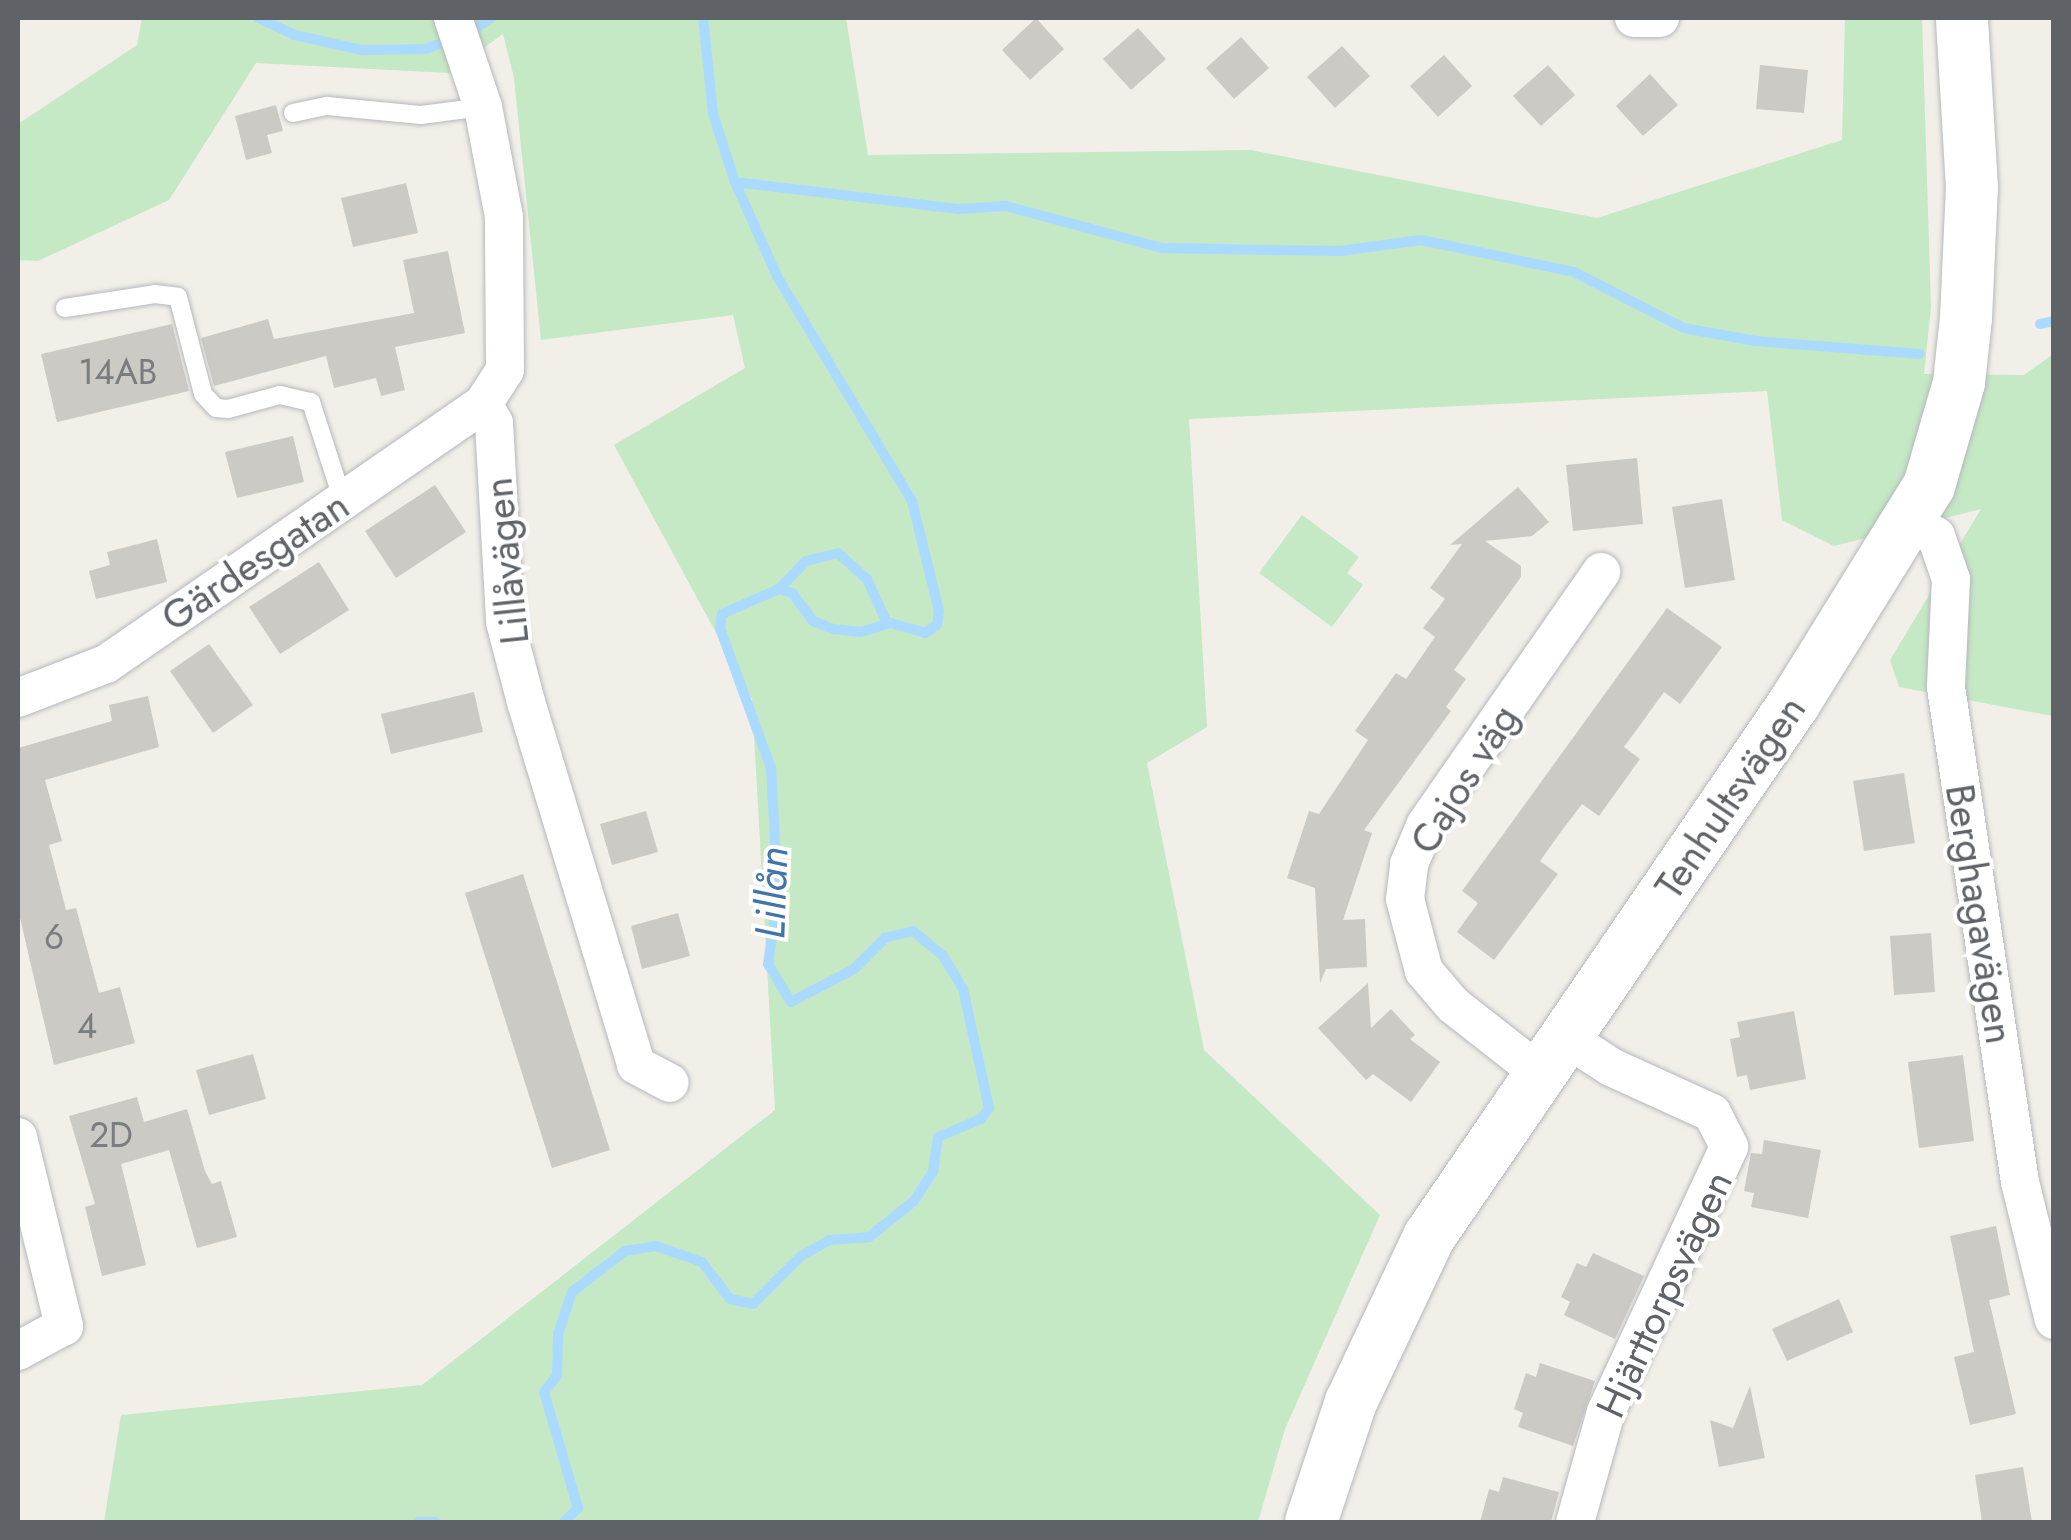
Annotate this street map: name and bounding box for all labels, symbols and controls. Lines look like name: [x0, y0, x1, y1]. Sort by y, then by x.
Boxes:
house number: 14AB: [79, 351, 157, 393]
street label: Lillåvägen: [473, 475, 539, 647]
street label: Gärdesgatan: [152, 481, 358, 641]
street label: Tenhultsvägen: [1645, 686, 1815, 908]
street label: Cajos väg: [1400, 696, 1528, 862]
street label: Berghagavägen: [1936, 781, 2024, 1047]
water label: Lillån: [745, 846, 799, 940]
house number: 6: [44, 916, 64, 958]
house number: 4: [77, 1005, 97, 1047]
house number: 2D: [89, 1114, 133, 1156]
street label: Hjärttorpsvägen: [1586, 1163, 1742, 1425]

